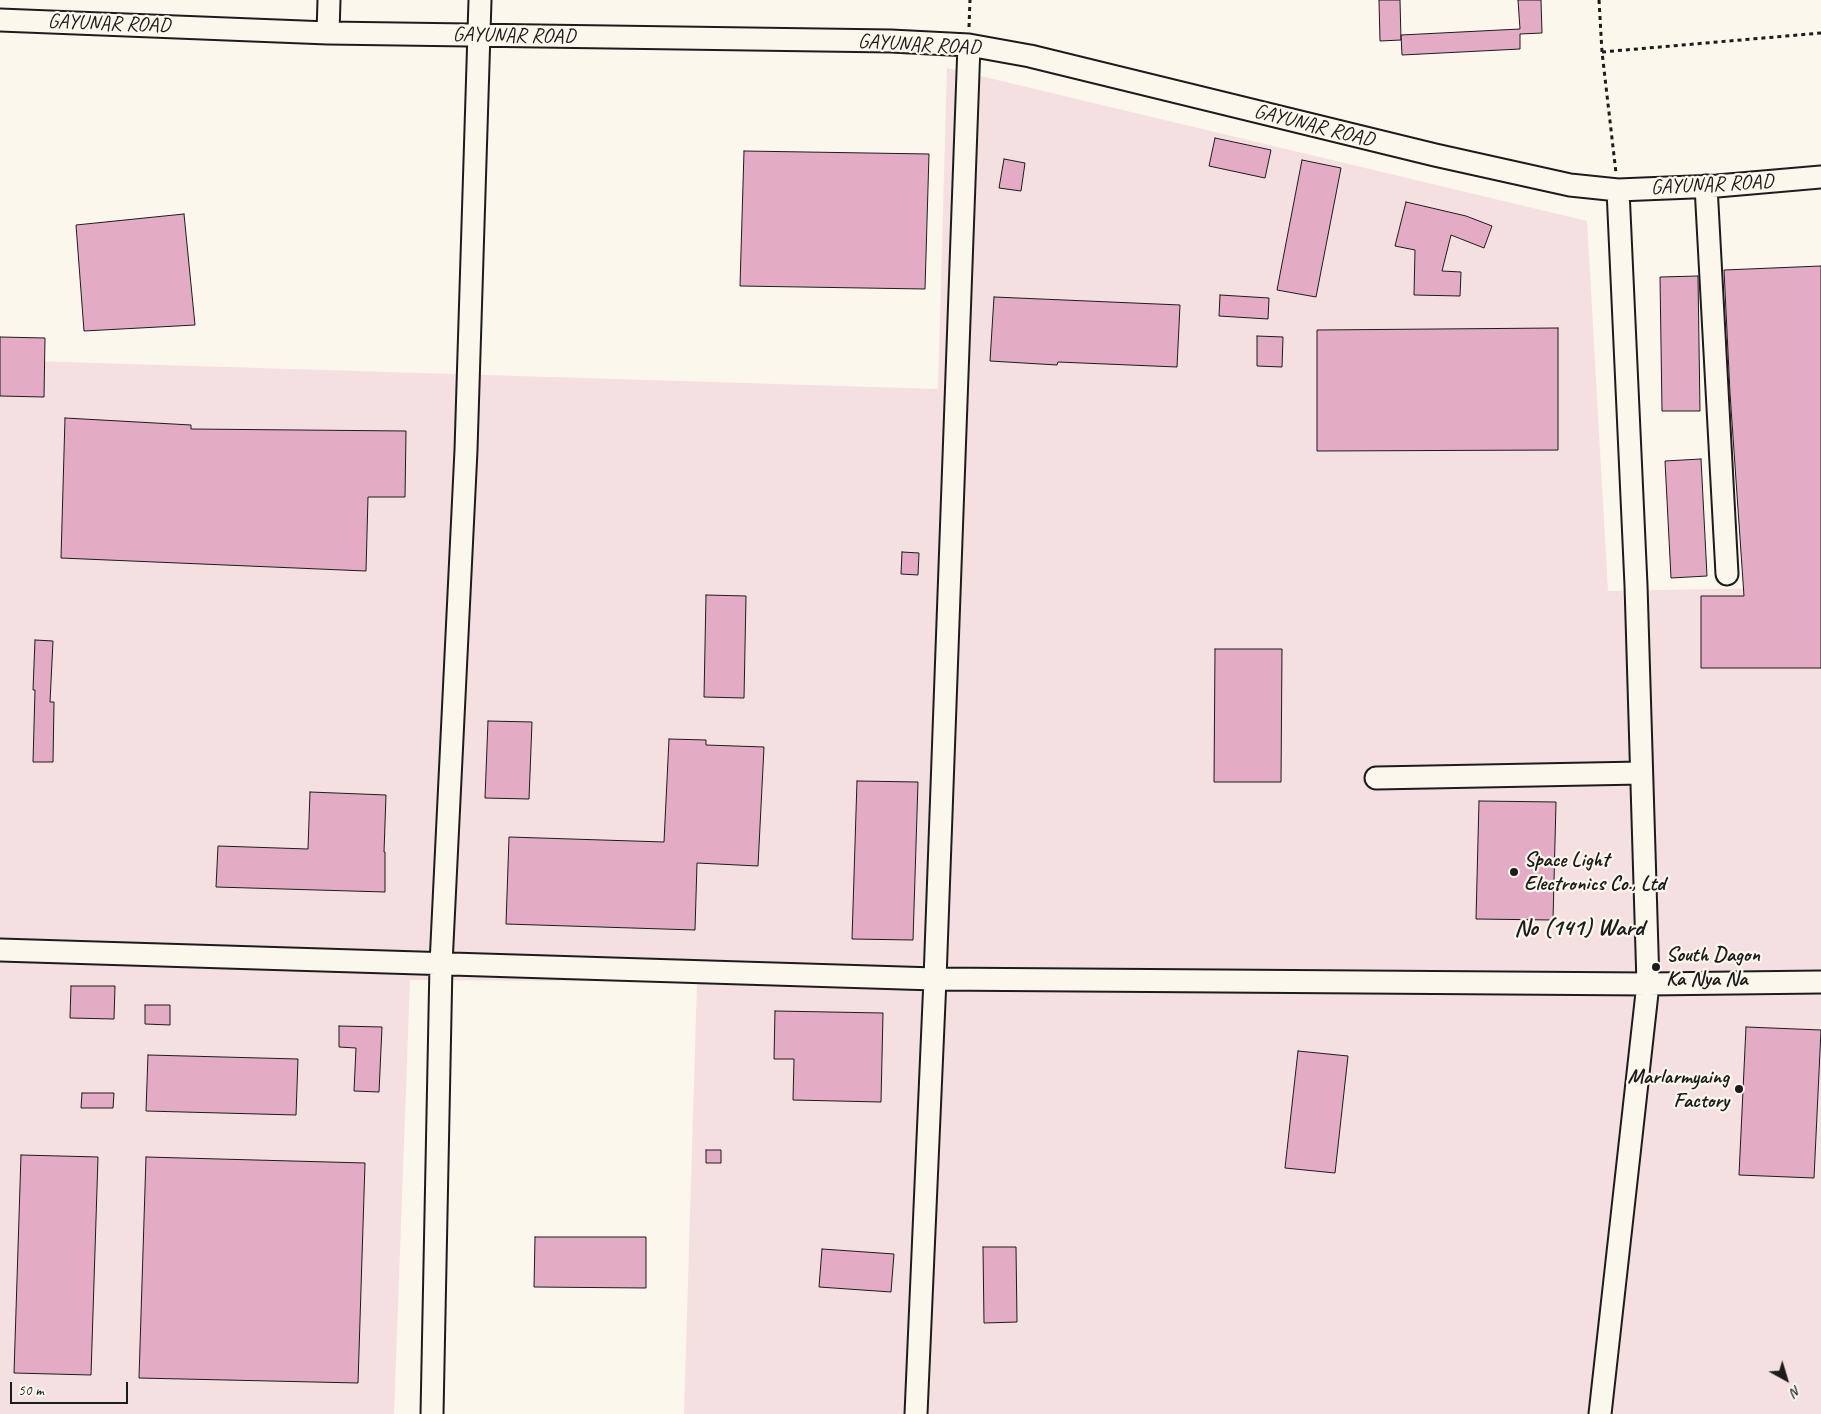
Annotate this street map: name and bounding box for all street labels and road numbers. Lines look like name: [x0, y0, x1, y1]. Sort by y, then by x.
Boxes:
street label: GAYUNAR ROAD: [47, 9, 171, 39]
street label: GAYUNAR ROAD: [452, 22, 576, 50]
street label: GAYUNAR ROAD: [857, 29, 981, 61]
street label: GAYUNAR ROAD: [1251, 99, 1377, 153]
street label: GAYUNAR ROAD: [1650, 169, 1774, 201]

